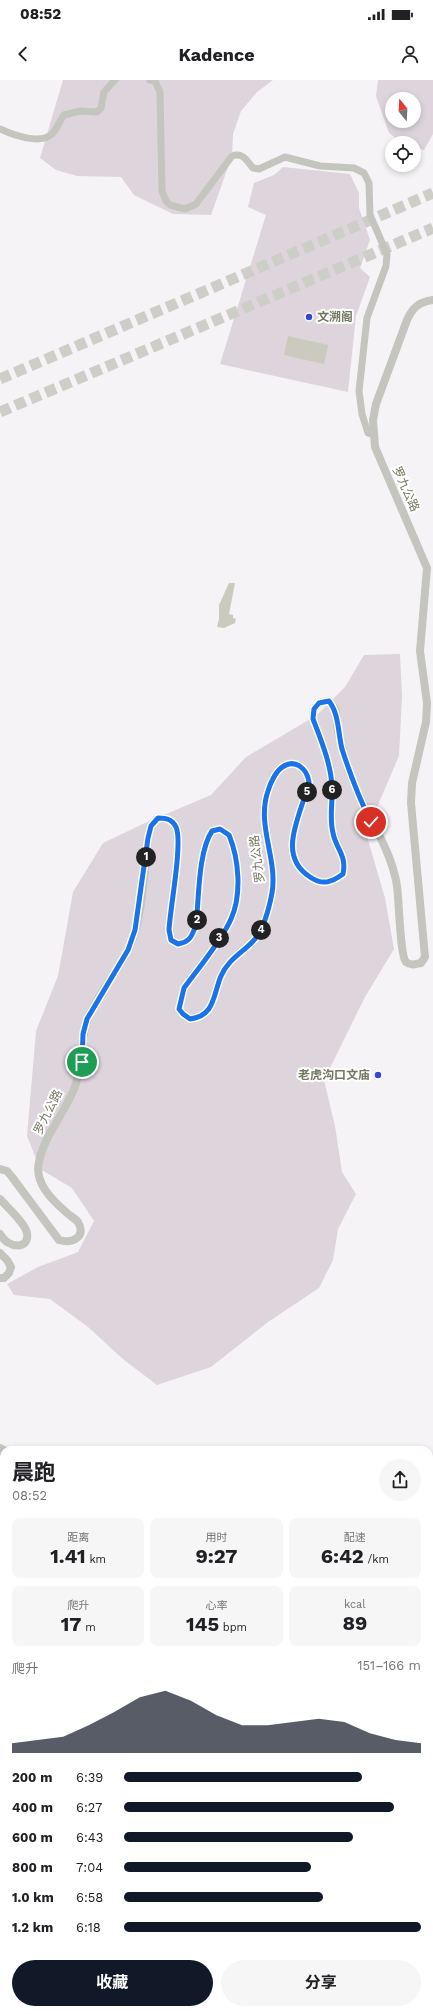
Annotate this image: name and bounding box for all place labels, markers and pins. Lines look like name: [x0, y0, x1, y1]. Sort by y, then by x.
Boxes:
place label: 文溯阁: [317, 310, 353, 324]
marker: 文溯阁: [304, 312, 314, 322]
pin: 6: [322, 780, 342, 800]
pin: 5: [297, 782, 317, 802]
pin: [354, 805, 388, 839]
pin: 1: [136, 847, 156, 867]
pin: 2: [187, 910, 207, 930]
pin: 4: [251, 920, 271, 940]
pin: 3: [209, 928, 229, 948]
pin: [65, 1045, 99, 1079]
place label: 老虎沟口文庙: [298, 1068, 370, 1082]
marker: 老虎沟口文庙: [373, 1070, 383, 1080]

